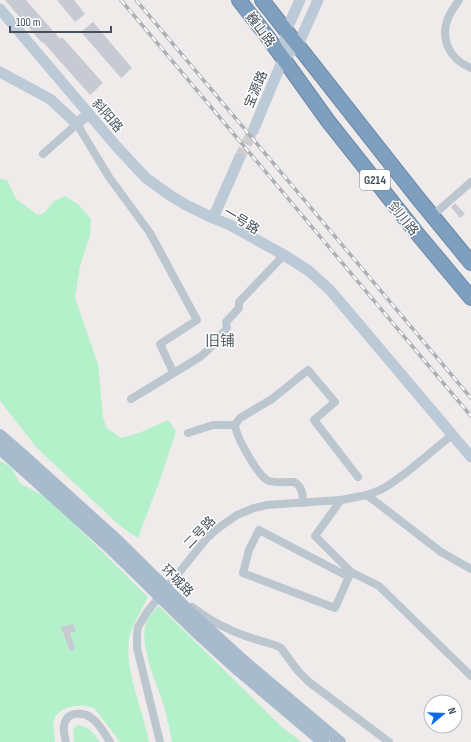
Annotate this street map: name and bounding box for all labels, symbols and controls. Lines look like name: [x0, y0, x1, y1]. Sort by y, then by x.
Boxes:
scale bar: [10, 8, 111, 34]
street label: 巍山路: [242, 9, 278, 50]
text: 100 m: [16, 15, 41, 30]
street label: 宝源路: [241, 68, 271, 110]
street label: 斜阳路: [88, 96, 126, 136]
road number: G214: [360, 170, 390, 190]
street label: 剑川路: [385, 198, 422, 239]
street label: 一号路: [221, 204, 262, 238]
district label: 旧铺: [205, 332, 235, 351]
street label: 二号路: [180, 513, 219, 552]
street label: 环城路: [158, 561, 197, 600]
north arrow: [423, 694, 463, 734]
text: N: [445, 706, 459, 716]

